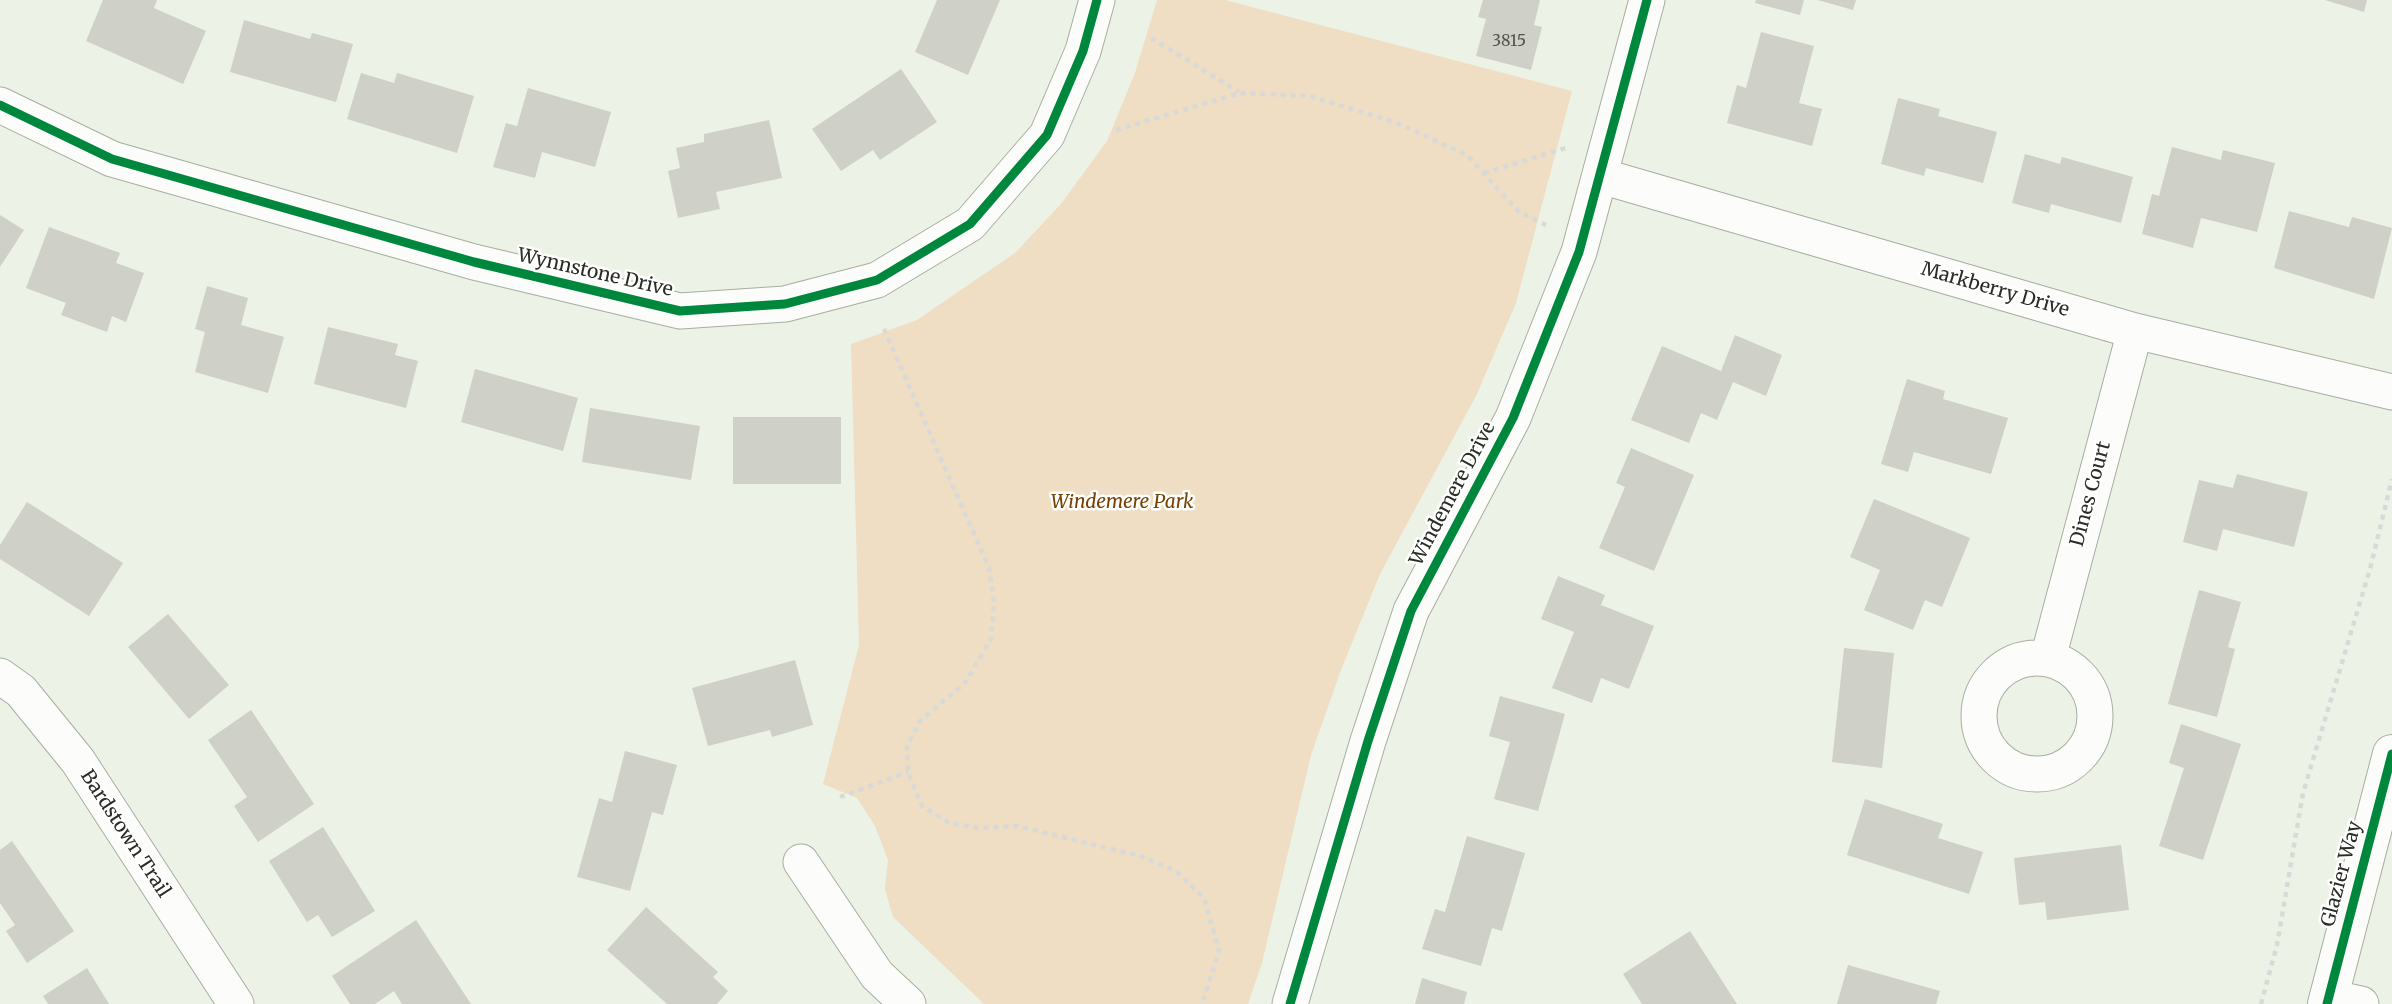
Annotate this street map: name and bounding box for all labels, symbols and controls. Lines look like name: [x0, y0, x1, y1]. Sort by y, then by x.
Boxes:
house number: 3815: [1492, 31, 1526, 51]
street label: Wynnstone Drive: [515, 244, 675, 302]
street label: Markberry Drive: [1918, 258, 2072, 322]
street label: Windemere Drive: [1405, 418, 1501, 570]
street label: Dines Court: [2066, 439, 2116, 549]
park label: Windemere Park: [1051, 492, 1193, 514]
street label: Bardstown Trail: [75, 766, 175, 902]
street label: Glazier Way: [2317, 819, 2367, 929]

